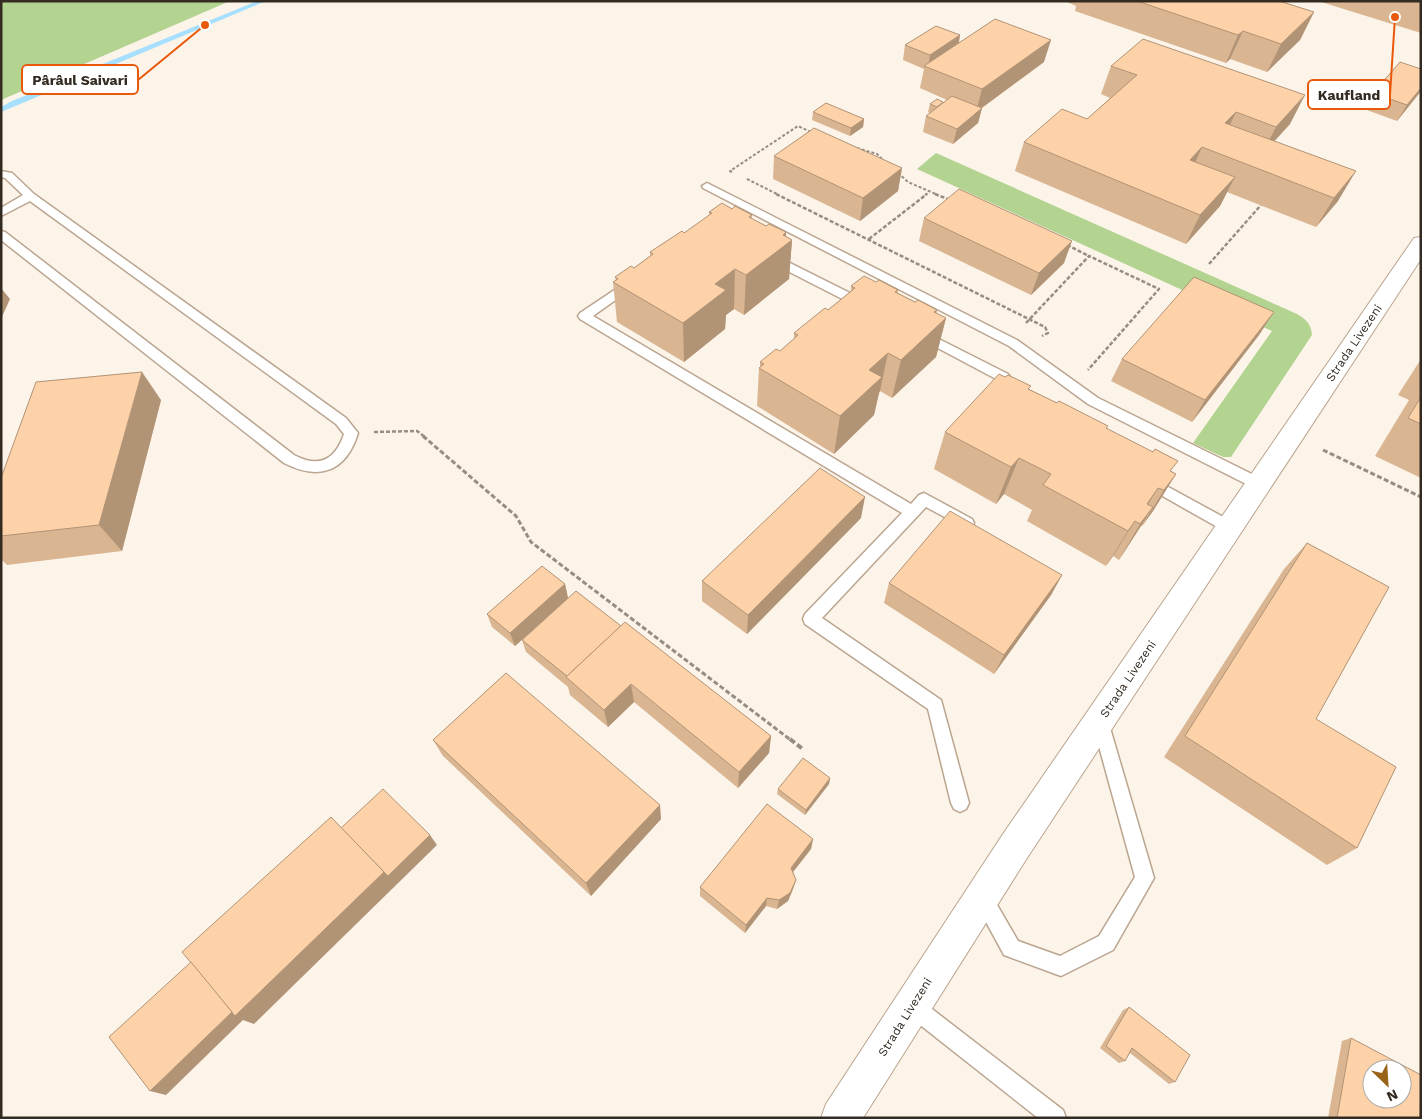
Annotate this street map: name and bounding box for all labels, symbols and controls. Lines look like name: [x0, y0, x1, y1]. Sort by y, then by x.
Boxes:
callout: Pârâul Saivari: [22, 65, 138, 94]
text: Pârâul Saivari: [32, 72, 128, 88]
callout: Kaufland: [1308, 80, 1390, 109]
text: Kaufland: [1318, 87, 1380, 103]
street label: Strada Livezeni: [1323, 302, 1385, 384]
street label: Strada Livezeni: [1097, 638, 1159, 720]
street label: Strada Livezeni: [875, 975, 935, 1059]
north arrow: [1362, 1059, 1412, 1109]
text: N: [1384, 1086, 1401, 1105]

